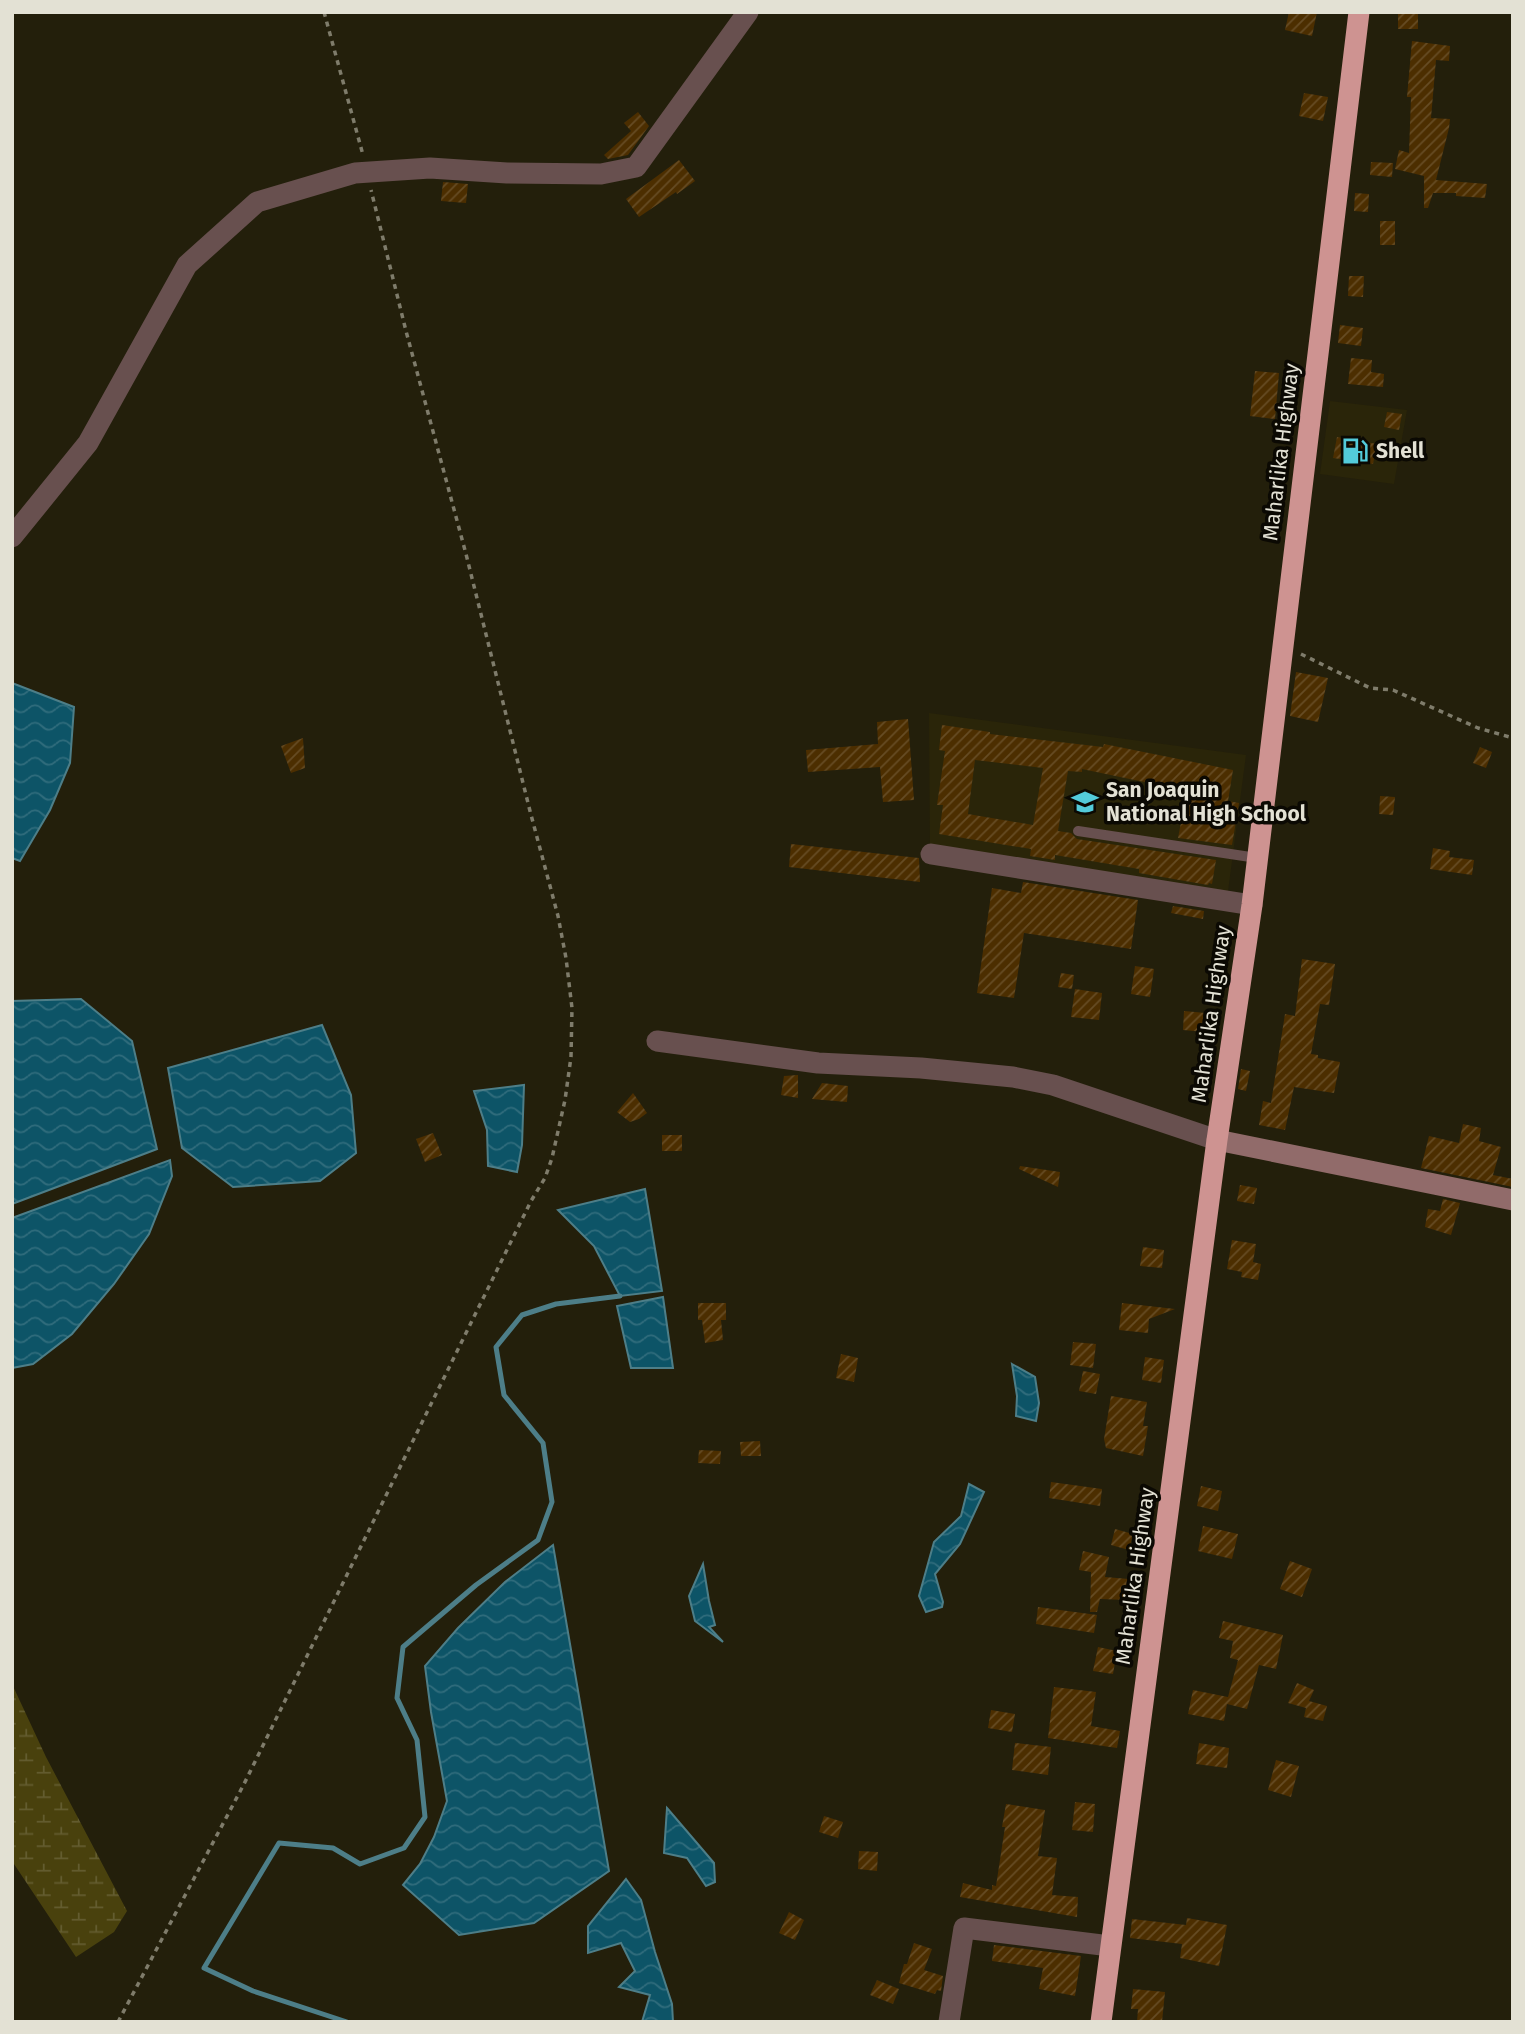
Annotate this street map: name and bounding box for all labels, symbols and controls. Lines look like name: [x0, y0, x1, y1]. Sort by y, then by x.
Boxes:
street label: Maharlika Highway: [1257, 361, 1305, 542]
fuel station icon: Shell: [1340, 436, 1370, 466]
place label: Shell: [1376, 438, 1425, 464]
place label: San Joaquin National High School: [1106, 777, 1307, 827]
school or university icon: San Joaquin National High School: [1070, 787, 1100, 817]
street label: Maharlika Highway: [1186, 923, 1236, 1104]
street label: Maharlika Highway: [1110, 1485, 1160, 1666]

